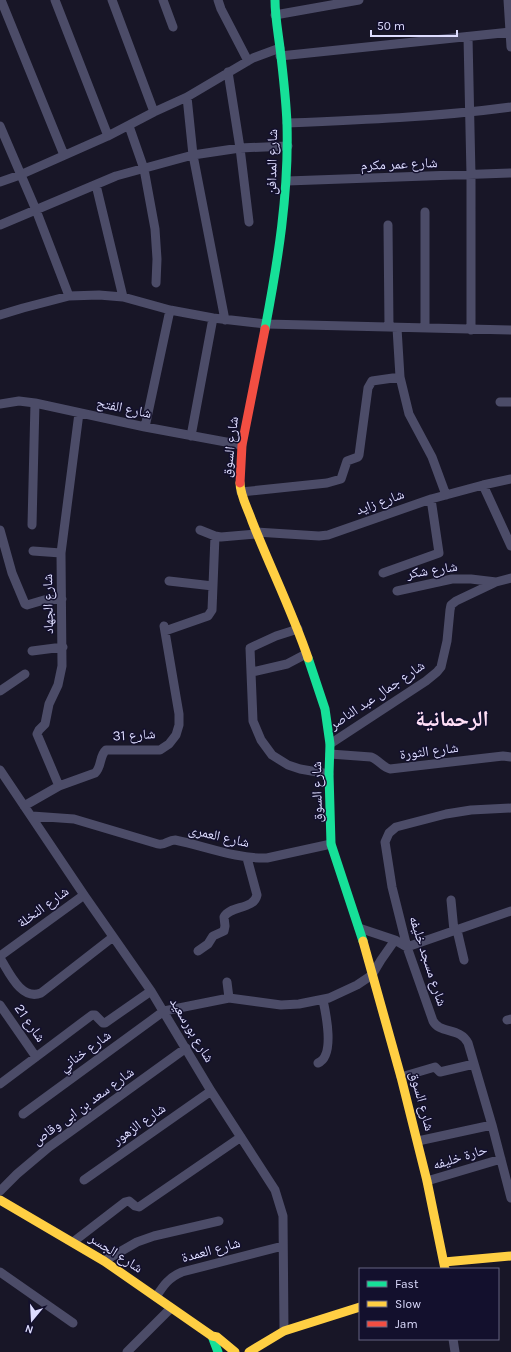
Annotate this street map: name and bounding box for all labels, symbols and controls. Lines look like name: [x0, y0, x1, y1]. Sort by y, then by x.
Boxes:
scale bar: [371, 12, 457, 38]
text: 50 m: [377, 19, 405, 33]
street label: شارع المدافن: [263, 129, 282, 195]
street label: شارع عمر مكرم: [360, 154, 438, 175]
street label: شارع الفتح: [95, 394, 153, 423]
street label: شارع السوق: [218, 416, 243, 479]
street label: شارع زايد: [354, 485, 407, 519]
street label: شارع شكر: [404, 558, 459, 584]
street label: شارع الجهاد: [39, 574, 58, 634]
street label: شارع جمال عبد الناصر: [325, 657, 429, 735]
district label: الرحمانية: [415, 706, 489, 732]
street label: شارع 31: [112, 725, 156, 746]
street label: شارع الثورة: [399, 739, 459, 764]
street label: شارع السوق: [308, 761, 327, 823]
street label: شارع العمرى: [187, 821, 251, 852]
street label: شارع النخلة: [14, 883, 73, 932]
street label: شارع مسجد خليفه: [404, 914, 451, 1009]
street label: شارع بورسعيد: [165, 995, 218, 1066]
street label: شارع 21: [10, 1001, 49, 1046]
street label: شارع خناني: [56, 1027, 116, 1078]
street label: شارع سعد بن ابى وقاص: [29, 1063, 138, 1149]
street label: شارع السوق: [405, 1069, 438, 1133]
street label: شارع الزهور: [108, 1100, 169, 1150]
street label: حارة خليفه: [431, 1141, 489, 1173]
street label: شارع الجسر: [85, 1229, 146, 1277]
street label: شارع العمدة: [180, 1234, 243, 1267]
legend: [359, 1268, 499, 1340]
text: Fast: [395, 1277, 419, 1291]
text: Slow: [395, 1297, 421, 1311]
north arrow: [12, 1300, 52, 1340]
text: Jam: [395, 1317, 418, 1331]
text: N: [23, 1322, 35, 1336]

